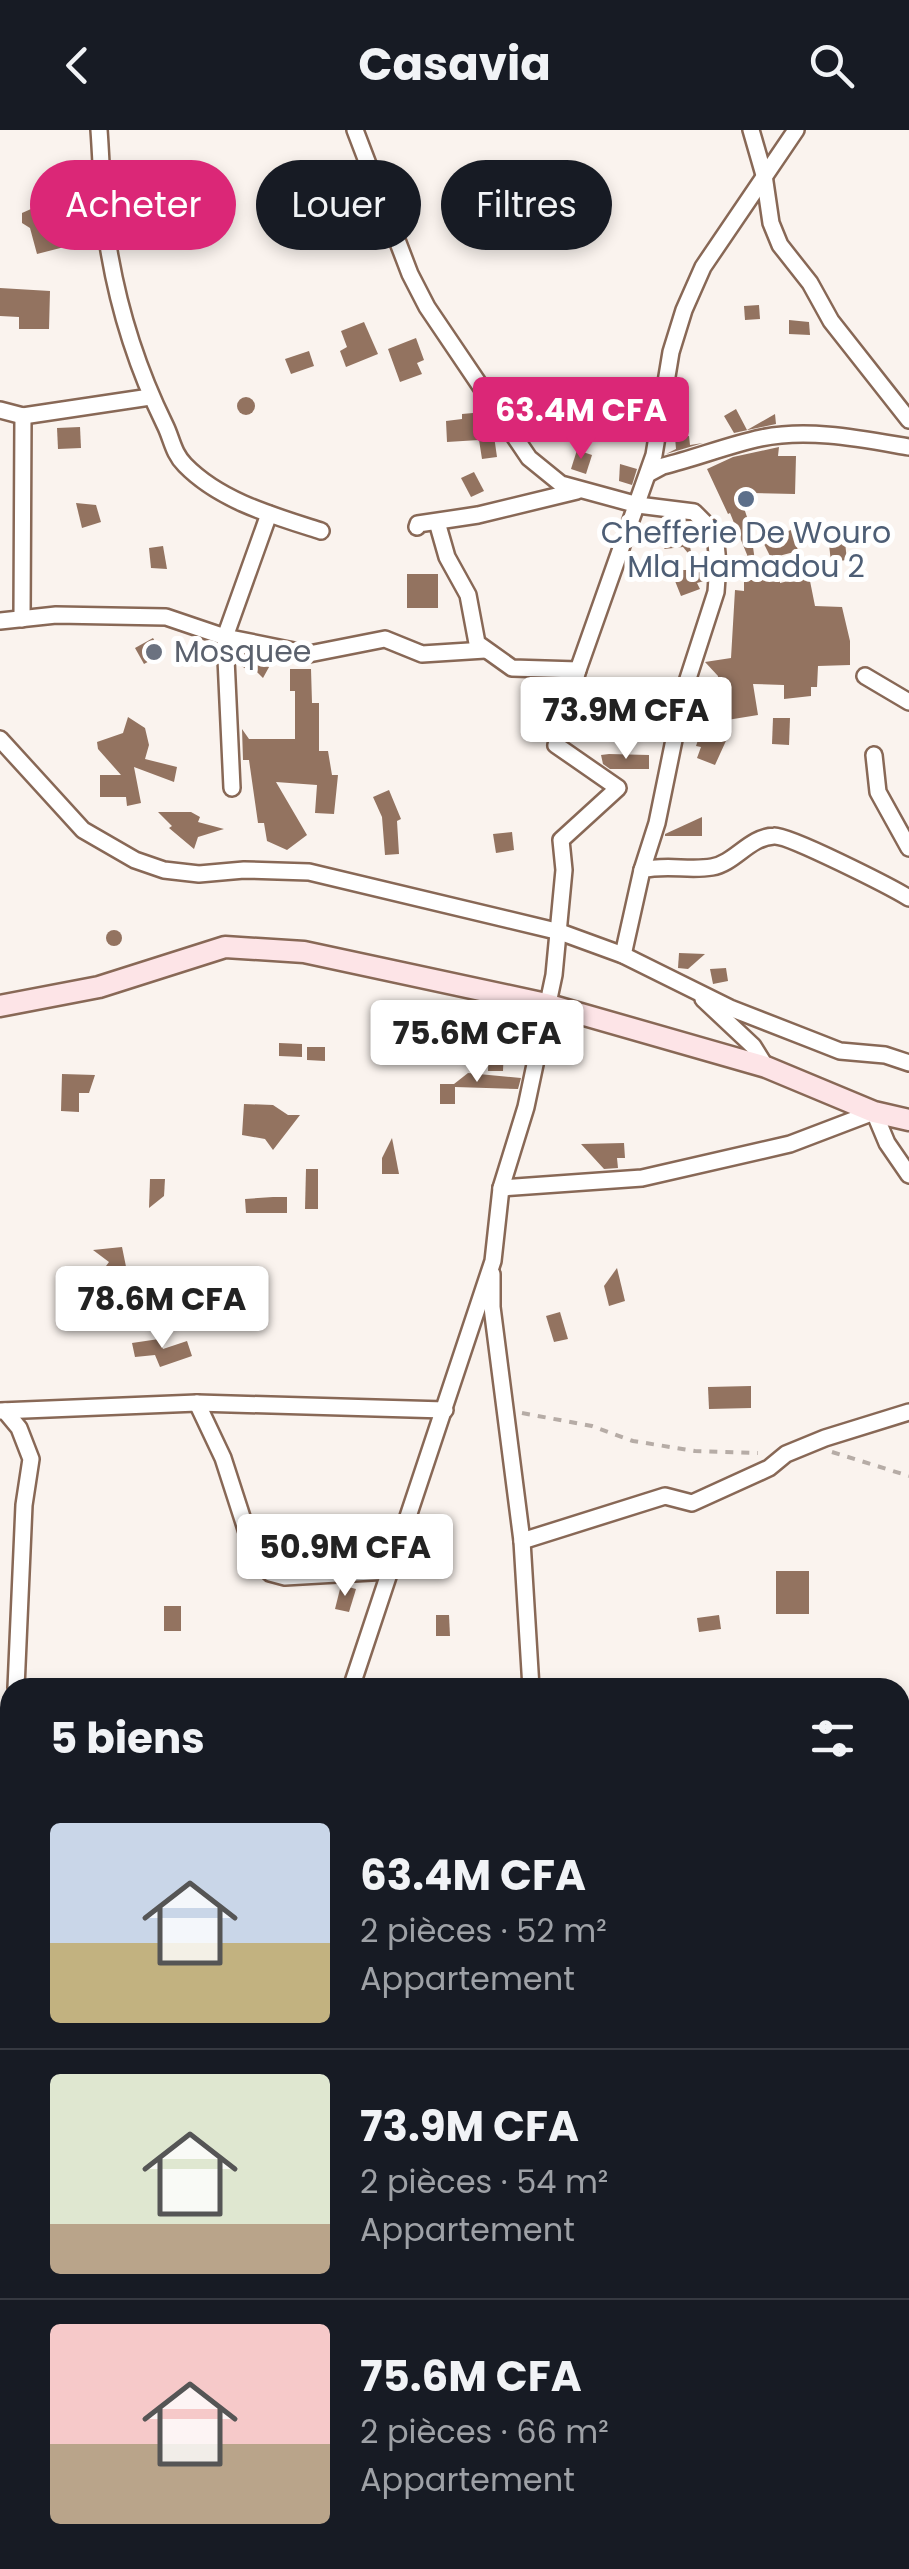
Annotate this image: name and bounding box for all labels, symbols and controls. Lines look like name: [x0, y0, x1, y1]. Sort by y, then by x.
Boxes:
text: Casavia: [358, 33, 551, 96]
icon: back: [50, 38, 105, 93]
icon: search: [804, 38, 859, 93]
chip: Acheter: [30, 160, 236, 250]
chip: Louer: [256, 160, 421, 250]
chip: Filtres: [441, 160, 612, 250]
pin: 63.4M CFA: [467, 377, 695, 462]
text: 63.4M CFA: [495, 387, 667, 432]
marker: Chefferie De Wouro Mla Hamadou 2: [735, 488, 757, 510]
place label: Chefferie De Wouro Mla Hamadou 2: [601, 511, 891, 588]
place label: Mosquee: [174, 630, 311, 673]
marker: Mosquee: [143, 641, 165, 663]
pin: 73.9M CFA: [512, 677, 740, 762]
text: 73.9M CFA: [543, 687, 709, 732]
pin: 75.6M CFA: [363, 1000, 591, 1085]
text: 75.6M CFA: [393, 1010, 561, 1055]
pin: 78.6M CFA: [48, 1266, 276, 1351]
text: 78.6M CFA: [78, 1276, 246, 1321]
pin: 50.9M CFA: [231, 1514, 459, 1599]
text: 50.9M CFA: [259, 1524, 431, 1569]
text: 5 biens: [50, 1709, 205, 1768]
icon: filters: [805, 1711, 860, 1766]
text: 63.4M CFA: [360, 1846, 586, 1905]
icon: home: [130, 1863, 250, 1983]
text: 2 pièces · 52 m²: [360, 1908, 607, 1953]
text: Appartement: [360, 1956, 575, 2001]
text: 73.9M CFA: [360, 2097, 579, 2156]
icon: home: [130, 2114, 250, 2234]
text: 2 pièces · 54 m²: [360, 2159, 608, 2204]
text: Appartement: [360, 2207, 575, 2252]
text: 75.6M CFA: [360, 2347, 582, 2406]
icon: home: [130, 2364, 250, 2484]
text: 2 pièces · 66 m²: [360, 2409, 609, 2454]
text: Appartement: [360, 2457, 575, 2502]

